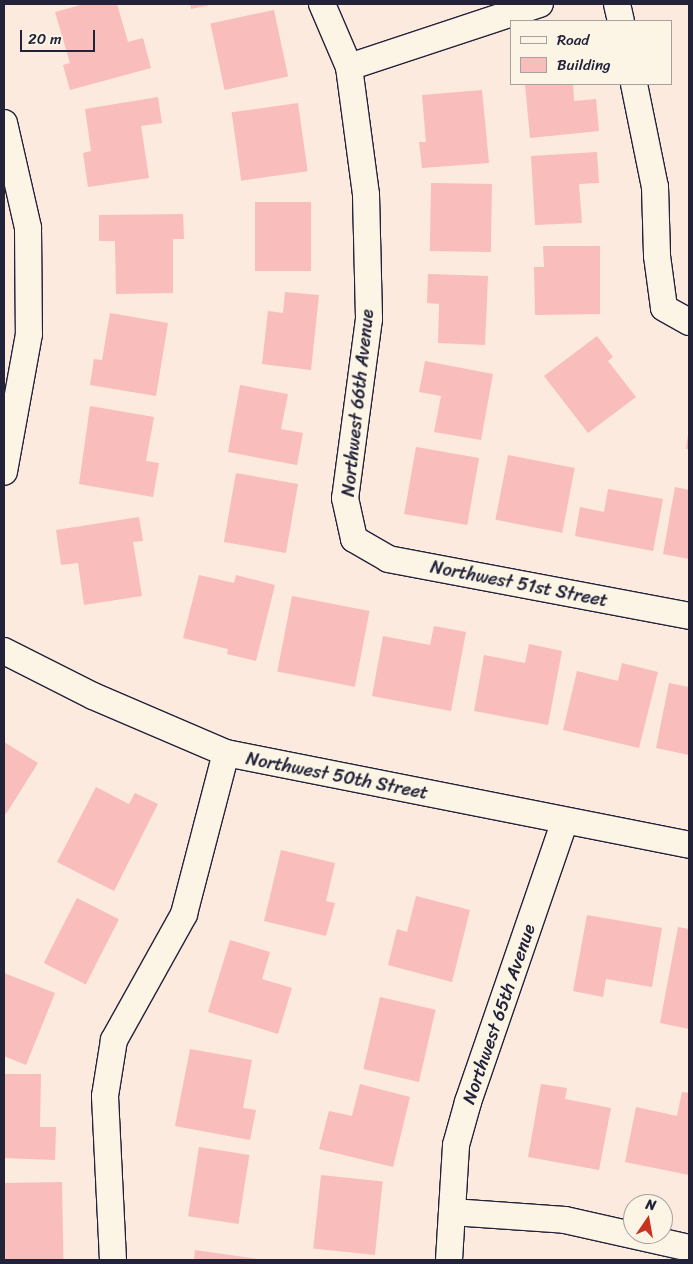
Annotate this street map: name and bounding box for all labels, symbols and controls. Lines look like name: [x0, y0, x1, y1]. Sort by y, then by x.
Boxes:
scale bar: [22, 20, 98, 52]
legend: [510, 20, 673, 85]
text: 20 m: [28, 26, 62, 52]
text: Road: [557, 27, 589, 53]
text: Building: [557, 52, 611, 78]
street label: Northwest 66th Avenue: [337, 308, 379, 498]
street label: Northwest 51st Street: [429, 556, 609, 612]
street label: Northwest 50th Street: [244, 748, 430, 804]
street label: Northwest 65th Avenue: [458, 921, 540, 1107]
text: N: [644, 1192, 658, 1218]
north arrow: [623, 1194, 673, 1244]

